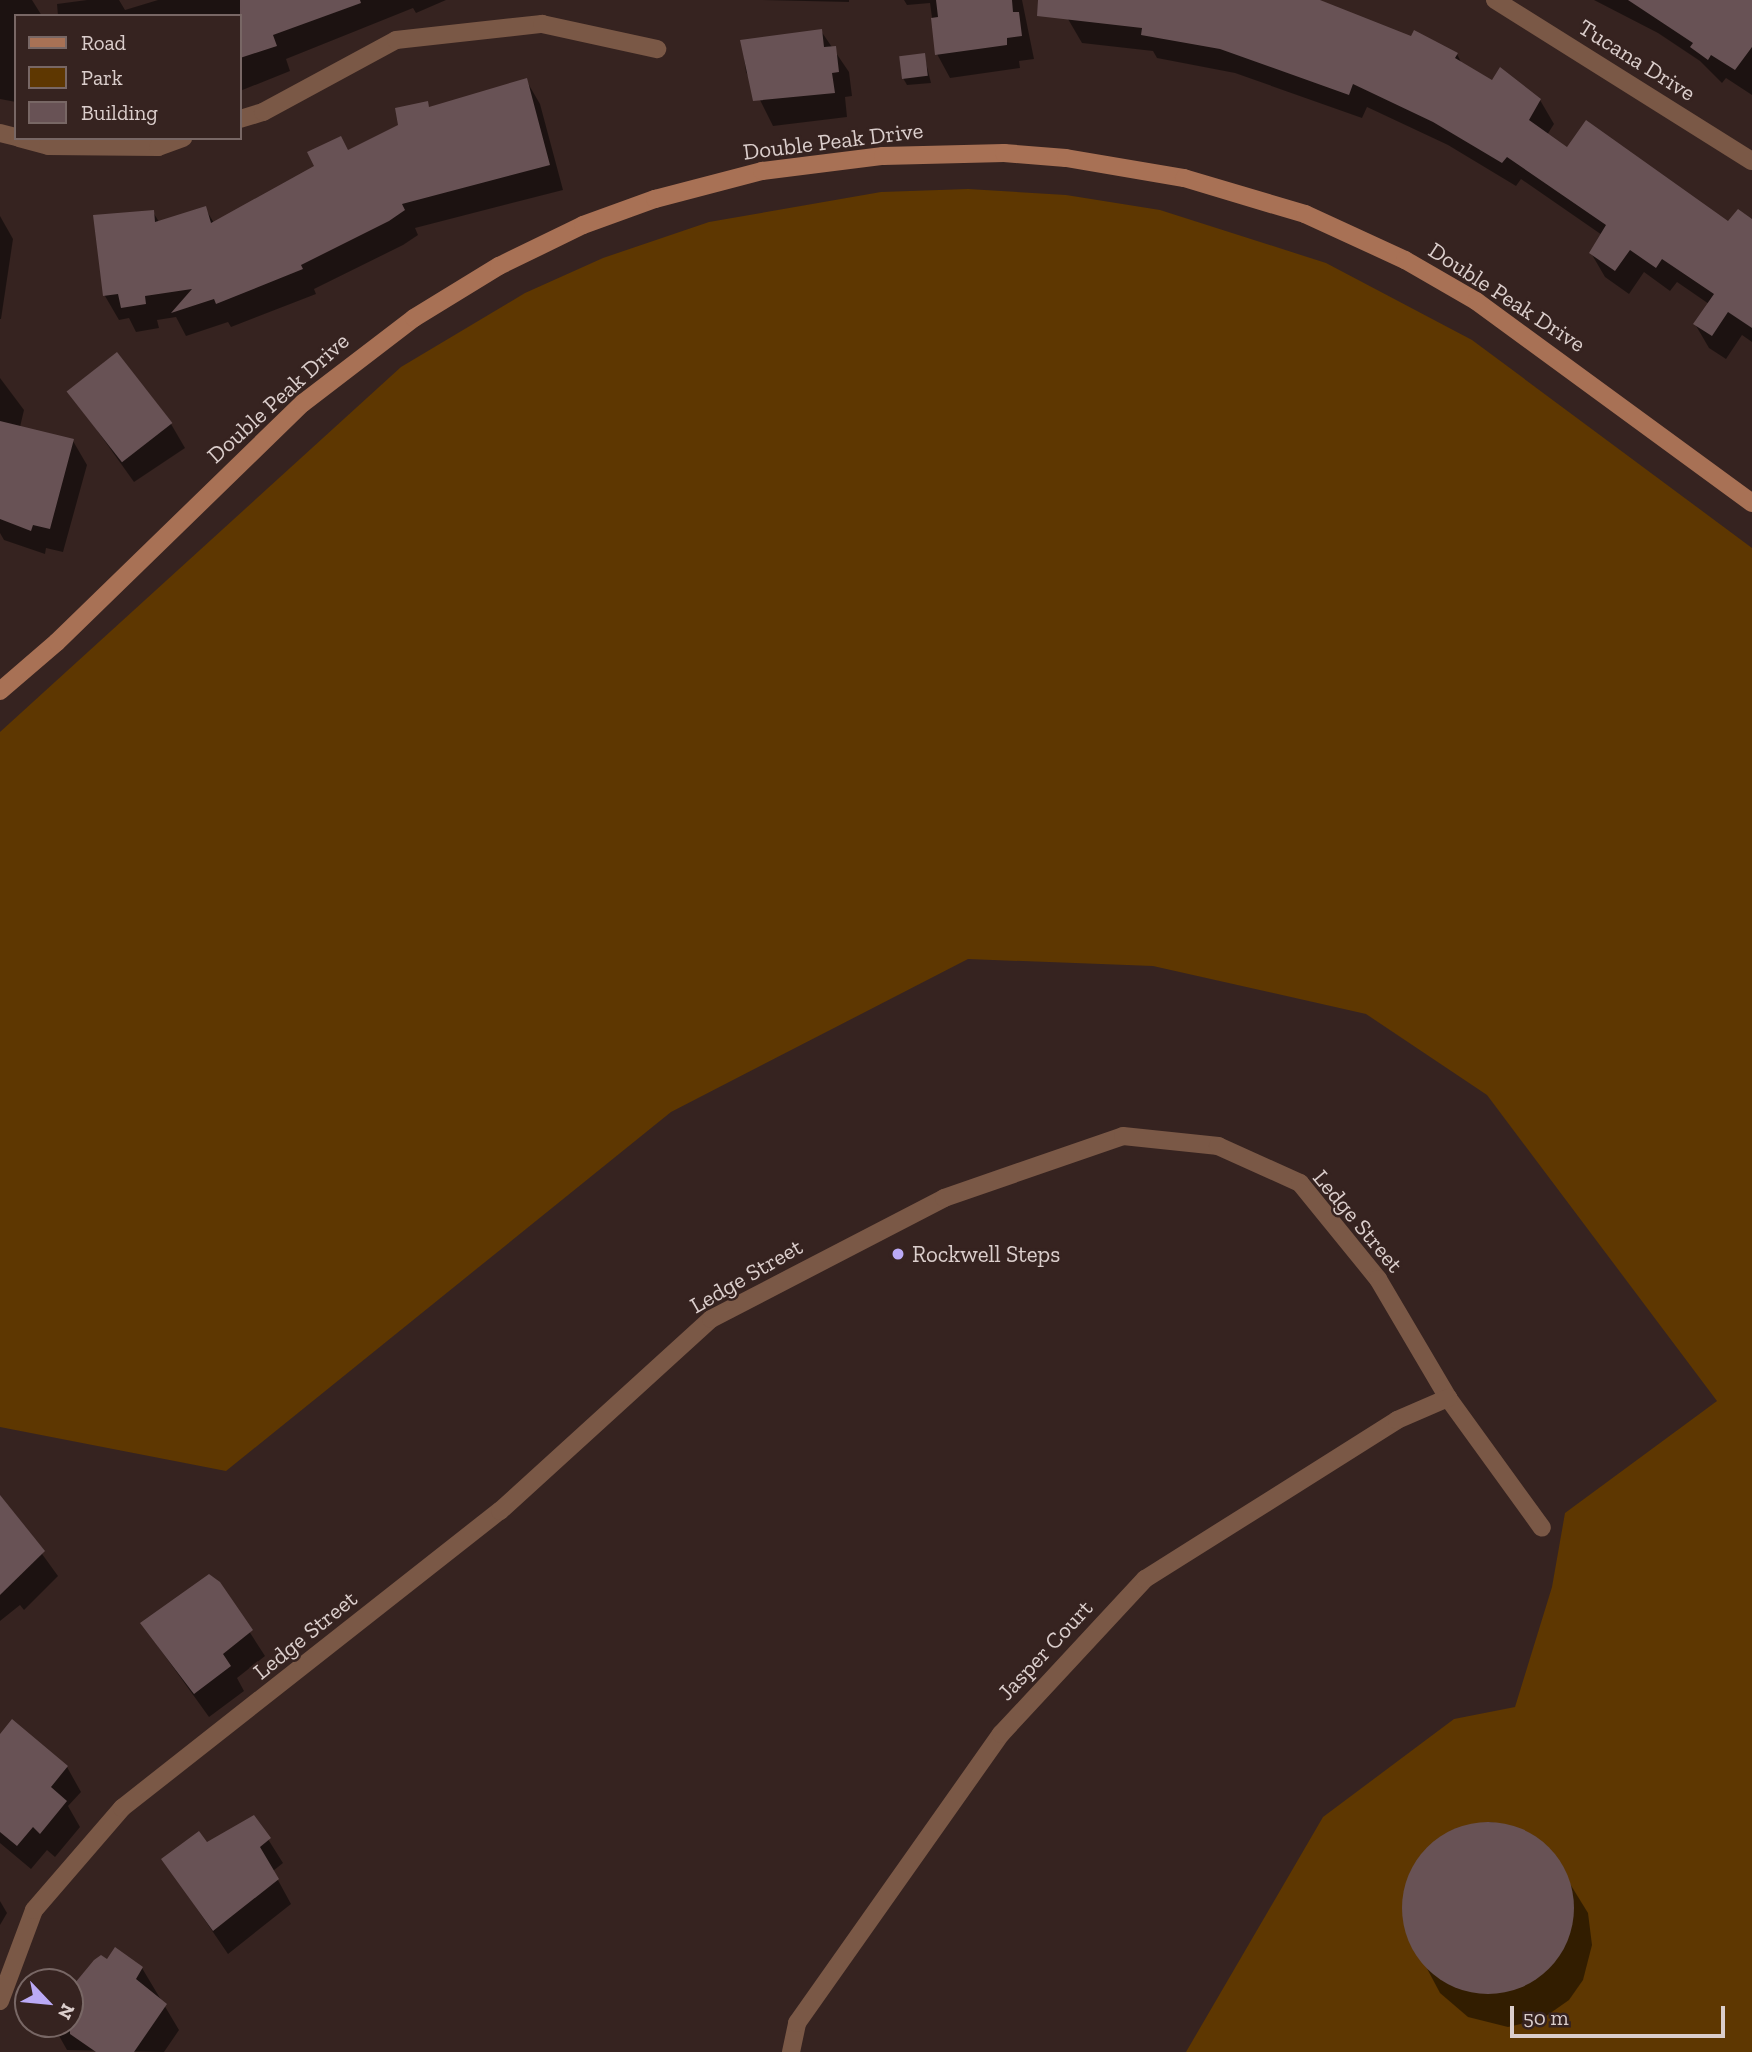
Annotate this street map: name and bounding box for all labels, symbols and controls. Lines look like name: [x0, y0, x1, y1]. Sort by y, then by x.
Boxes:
street label: Tucana Drive: [1573, 13, 1701, 107]
legend: [14, 14, 242, 140]
text: Road: [81, 30, 126, 55]
text: Park: [81, 65, 123, 90]
text: Building: [81, 100, 158, 125]
street label: Double Peak Drive: [741, 116, 925, 166]
street label: Double Peak Drive: [1423, 236, 1591, 358]
street label: Double Peak Drive: [201, 327, 355, 469]
street label: Ledge Street: [1307, 1164, 1409, 1278]
street label: Ledge Street: [685, 1233, 807, 1319]
place label: Rockwell Steps: [912, 1240, 1060, 1268]
marker: Rockwell Steps: [890, 1246, 906, 1262]
street label: Ledge Street: [248, 1585, 362, 1685]
street label: Jasper Court: [992, 1594, 1098, 1706]
north arrow: [14, 1968, 84, 2038]
scale bar: [1514, 1993, 1729, 2037]
text: N: [53, 2000, 80, 2023]
text: 50 m: [1523, 2005, 1569, 2030]

